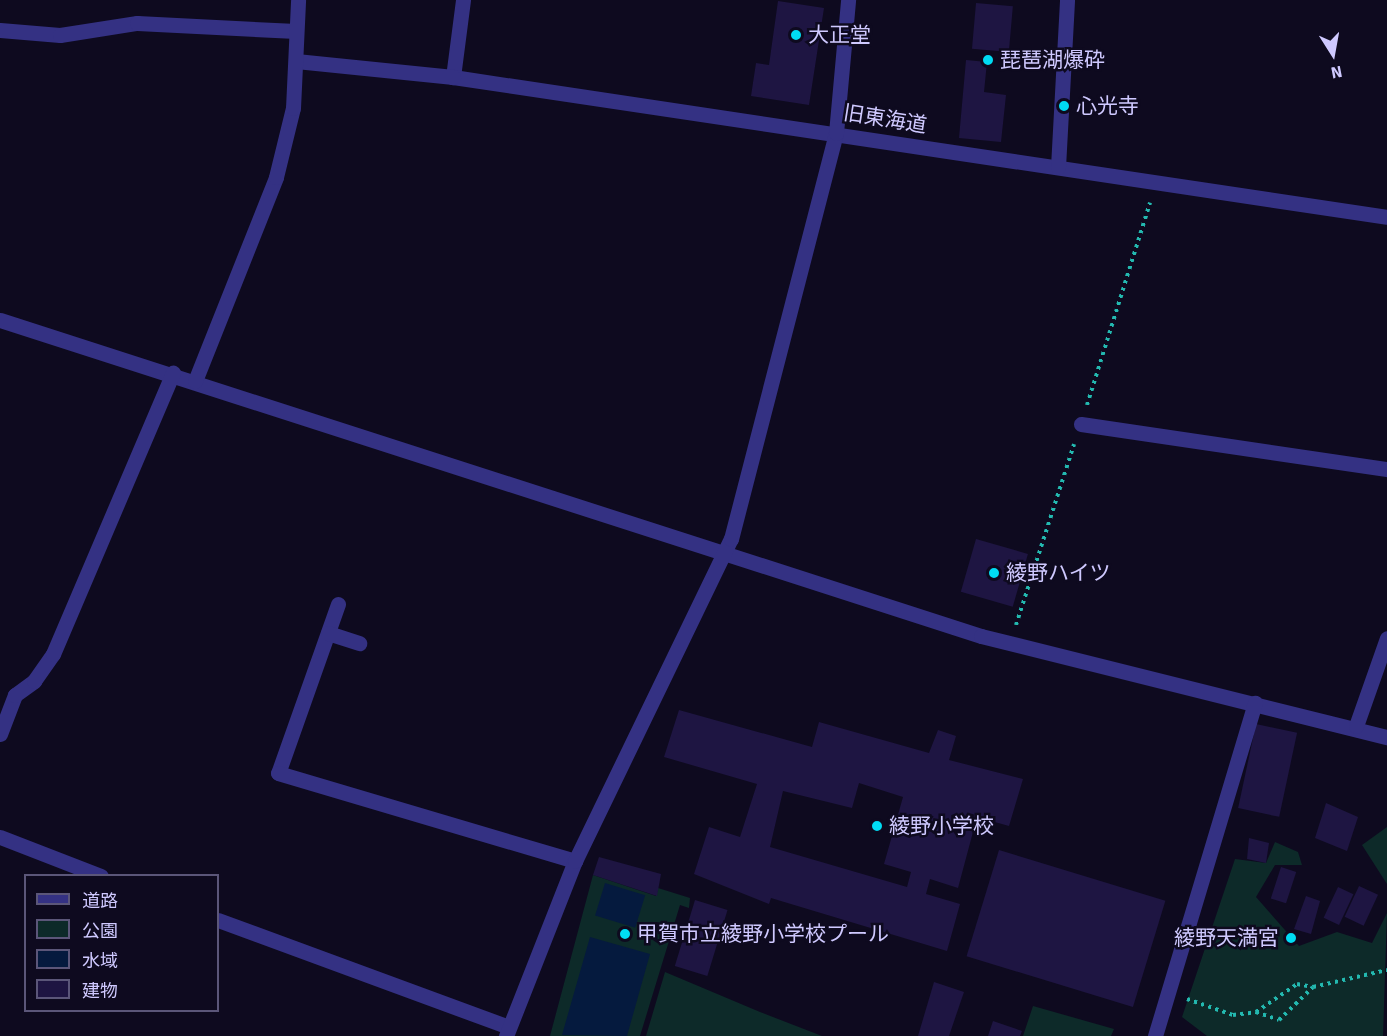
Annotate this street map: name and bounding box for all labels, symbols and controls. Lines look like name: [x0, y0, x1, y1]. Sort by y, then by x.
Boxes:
place label: 大正堂: [808, 22, 871, 48]
north arrow: [1303, 24, 1363, 84]
marker: 大正堂: [789, 28, 803, 42]
place label: 琵琶湖爆砕: [1000, 47, 1105, 73]
marker: 琵琶湖爆砕: [981, 53, 995, 67]
text: N: [1329, 61, 1344, 83]
place label: 心光寺: [1076, 93, 1139, 119]
marker: 心光寺: [1057, 99, 1071, 113]
street label: 旧東海道: [842, 100, 928, 138]
place label: 綾野ハイツ: [1006, 560, 1111, 586]
marker: 綾野ハイツ: [987, 566, 1001, 580]
place label: 綾野小学校: [889, 813, 994, 839]
marker: 綾野小学校: [870, 819, 884, 833]
legend: [24, 874, 219, 1012]
text: 道路: [82, 890, 118, 912]
text: 公園: [82, 920, 118, 942]
place label: 甲賀市立綾野小学校プール: [637, 921, 889, 947]
place label: 綾野天満宮: [1174, 925, 1279, 951]
marker: 甲賀市立綾野小学校プール: [618, 927, 632, 941]
marker: 綾野天満宮: [1284, 931, 1298, 945]
text: 水域: [82, 950, 118, 972]
text: 建物: [82, 980, 118, 1002]

